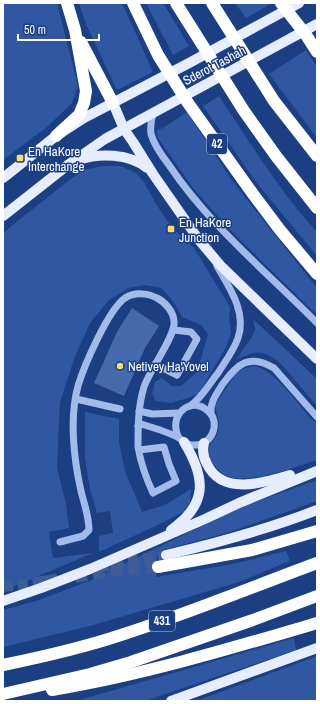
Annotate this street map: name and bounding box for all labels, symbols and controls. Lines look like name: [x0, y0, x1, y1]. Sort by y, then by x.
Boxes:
scale bar: [18, 16, 99, 42]
text: 50 m: [24, 22, 46, 38]
street label: Sderot Tashah: [180, 42, 249, 89]
road number: 42: [207, 134, 227, 154]
place label: En HaKore Interchange: [28, 143, 84, 175]
marker: En HaKore Interchange: [15, 153, 25, 163]
place label: En HaKore Junction: [179, 214, 231, 246]
marker: En HaKore Junction: [166, 224, 176, 234]
place label: Netivey Ha'Yovel: [128, 358, 209, 375]
marker: Netivey Ha'Yovel: [115, 361, 125, 371]
road number: 431: [149, 611, 175, 631]

